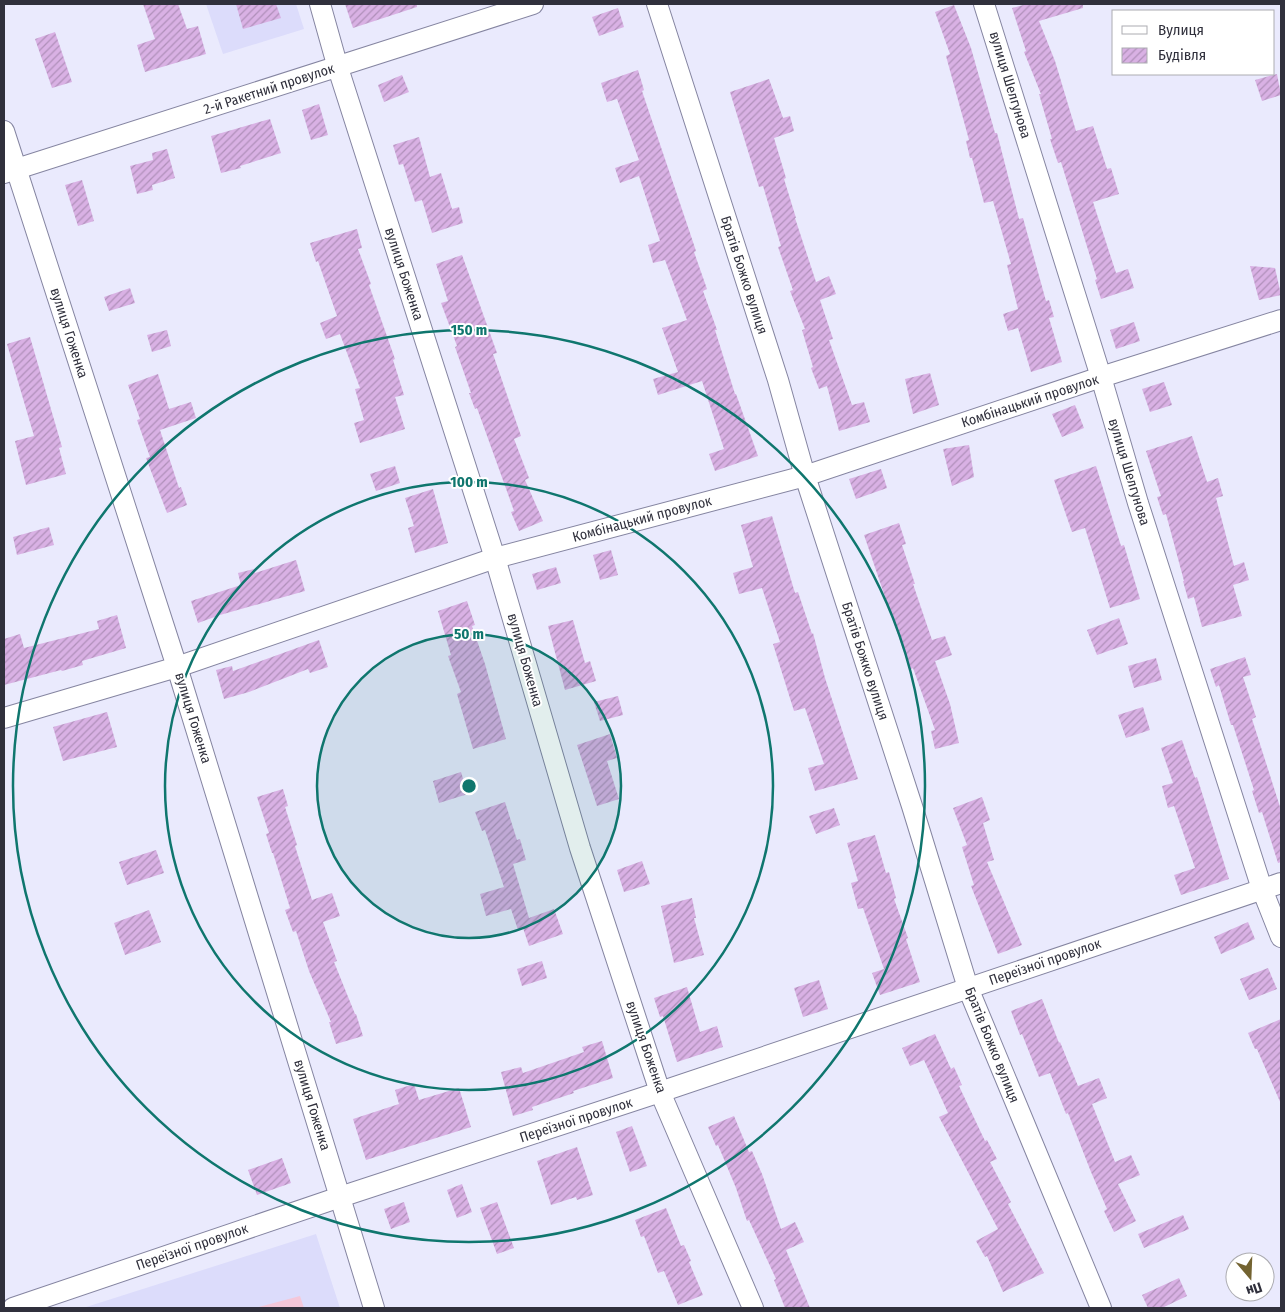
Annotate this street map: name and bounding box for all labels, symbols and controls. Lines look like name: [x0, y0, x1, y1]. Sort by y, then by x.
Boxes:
legend: [1112, 10, 1275, 75]
text: Вулиця: [1158, 21, 1204, 39]
street label: вулиця Шелгунова: [986, 29, 1034, 141]
text: Будівля: [1158, 46, 1206, 64]
street label: 2-й Ракетний провулок: [202, 60, 337, 118]
street label: Братів Божко вулиця: [717, 214, 771, 336]
street label: вулиця Боженка: [381, 226, 427, 323]
street label: вулиця Гоженка: [46, 286, 92, 380]
text: 150 m: [451, 321, 487, 339]
street label: Комбінацький провулок: [959, 371, 1101, 431]
street label: вулиця Шелгунова: [1105, 416, 1153, 528]
text: 100 m: [450, 473, 488, 491]
street label: Комбінацький провулок: [571, 492, 714, 546]
street label: Братів Божко вулиця: [838, 600, 892, 722]
street label: вулиця Боженка: [504, 611, 546, 709]
text: 50 m: [454, 625, 484, 643]
street label: вулиця Гоженка: [171, 671, 215, 766]
centre of rings: [460, 777, 478, 795]
street label: Переїзної провулок: [987, 935, 1104, 989]
street label: Братів Божко вулиця: [961, 985, 1023, 1105]
street label: вулиця Боженка: [622, 999, 670, 1095]
street label: вулиця Гоженка: [290, 1058, 334, 1153]
street label: Переїзної провулок: [518, 1094, 635, 1146]
street label: Переїзної провулок: [134, 1220, 251, 1274]
north arrow: [1225, 1252, 1275, 1302]
text: Пн: [1244, 1278, 1264, 1299]

